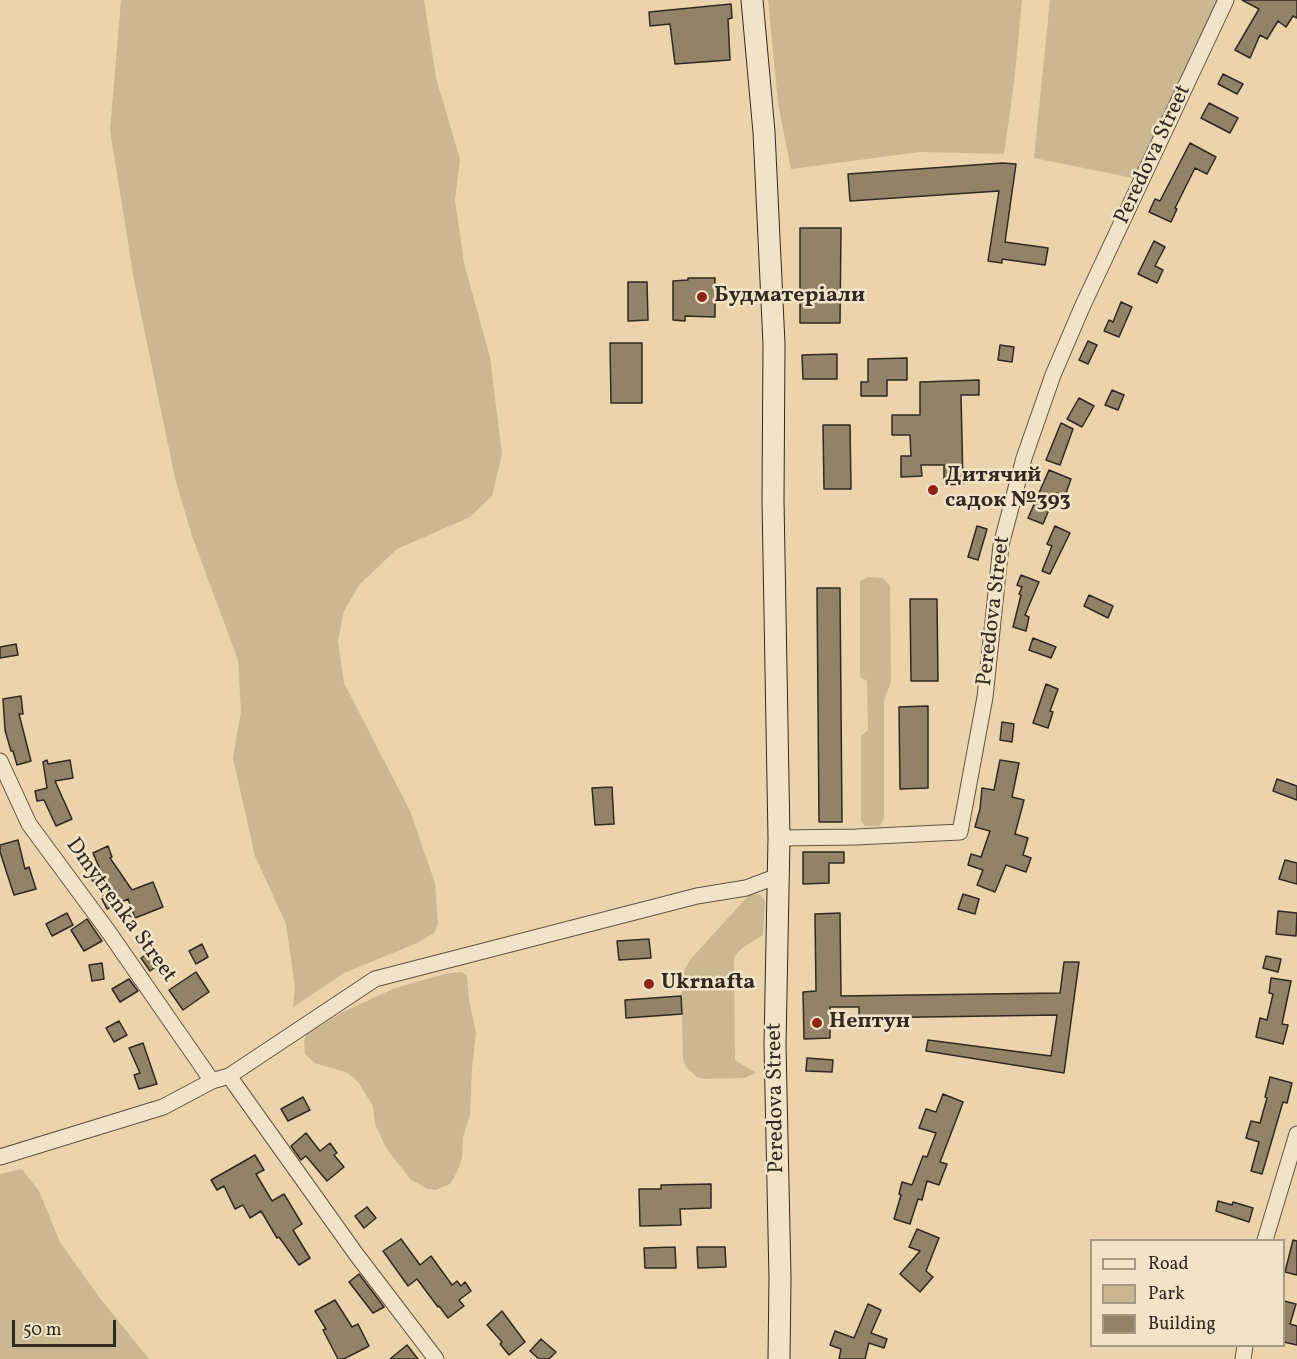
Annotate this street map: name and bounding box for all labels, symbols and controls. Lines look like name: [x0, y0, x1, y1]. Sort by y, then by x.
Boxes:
street label: Peredova Street: [1110, 81, 1198, 229]
place label: Будматеріали: [714, 284, 865, 310]
marker: Будматеріали: [695, 290, 709, 304]
place label: Дитячий садок №393: [945, 464, 1071, 516]
marker: Дитячий садок №393: [926, 483, 940, 497]
street label: Peredova Street: [973, 534, 1017, 688]
street label: Dmytrenka Street: [59, 834, 181, 988]
place label: Ukrnafta: [661, 971, 755, 997]
marker: Ukrnafta: [642, 977, 656, 991]
place label: Нептун: [829, 1010, 910, 1036]
marker: Нептун: [810, 1016, 824, 1030]
street label: Peredova Street: [762, 1022, 792, 1174]
legend: [1090, 1239, 1285, 1347]
text: Road: [1148, 1252, 1189, 1277]
text: Park: [1148, 1282, 1185, 1307]
scale bar: [15, 1308, 118, 1346]
text: Building: [1148, 1312, 1216, 1337]
text: 50 m: [23, 1318, 62, 1343]

